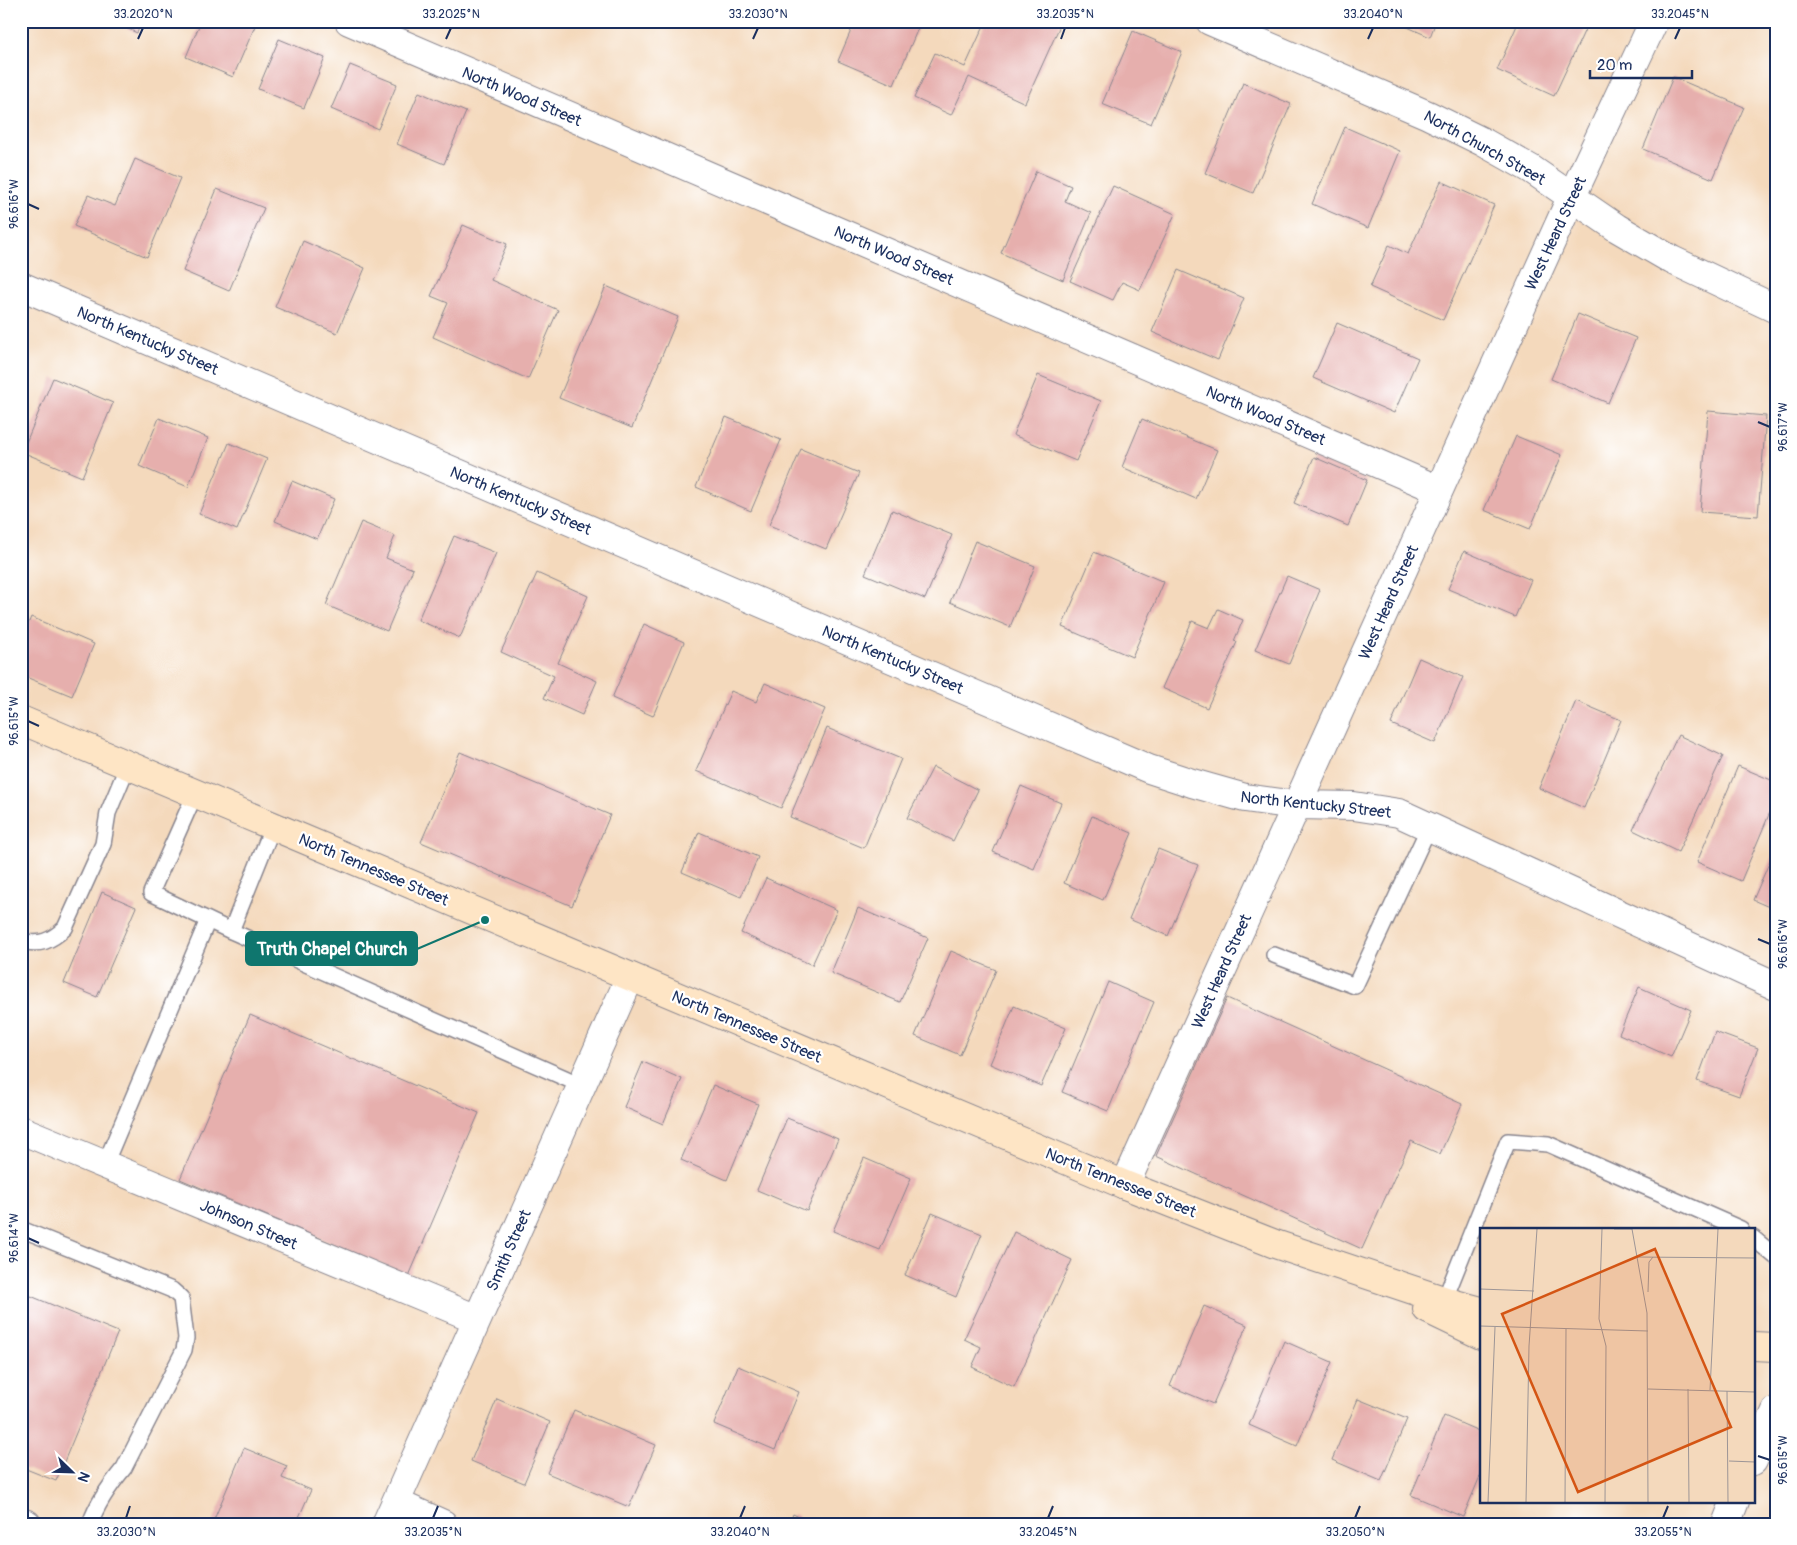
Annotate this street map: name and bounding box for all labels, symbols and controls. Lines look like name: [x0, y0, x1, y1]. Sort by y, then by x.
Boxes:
text: 33.2020°N: [113, 7, 173, 22]
text: 33.2025°N: [422, 7, 480, 22]
text: 33.2030°N: [728, 7, 788, 22]
text: 33.2035°N: [1036, 7, 1094, 22]
text: 33.2040°N: [1343, 7, 1403, 22]
text: 33.2045°N: [1651, 7, 1709, 22]
scale bar: [1590, 48, 1692, 80]
text: 20 m: [1597, 56, 1632, 75]
street label: North Wood Street: [459, 63, 585, 131]
street label: North Church Street: [1420, 106, 1549, 190]
street label: West Heard Street: [1521, 173, 1591, 294]
text: 96.616°W: [7, 179, 22, 229]
street label: North Wood Street: [831, 222, 957, 290]
street label: North Kentucky Street: [74, 302, 222, 380]
street label: North Wood Street: [1203, 382, 1329, 450]
text: 96.617°W: [1776, 402, 1791, 452]
street label: North Kentucky Street: [447, 462, 595, 540]
street label: West Heard Street: [1355, 541, 1423, 663]
street label: North Kentucky Street: [819, 621, 967, 699]
text: 96.615°W: [7, 696, 22, 746]
street label: North Kentucky Street: [1239, 787, 1393, 823]
street label: North Tennessee Street: [296, 829, 452, 911]
street label: West Heard Street: [1188, 910, 1256, 1032]
text: 96.616°W: [1776, 919, 1791, 969]
callout: Truth Chapel Church: [246, 932, 417, 965]
text: Truth Chapel Church: [256, 938, 408, 961]
street label: North Tennessee Street: [669, 986, 825, 1068]
street label: North Tennessee Street: [1042, 1144, 1200, 1223]
street label: Johnson Street: [197, 1195, 301, 1255]
street label: Smith Street: [482, 1206, 536, 1294]
text: 96.614°W: [7, 1213, 22, 1263]
inset map: [1480, 1228, 1754, 1502]
text: 96.615°W: [1776, 1435, 1791, 1485]
north arrow: [48, 1448, 98, 1498]
text: N: [74, 1469, 93, 1485]
text: 33.2030°N: [96, 1525, 156, 1540]
text: 33.2035°N: [404, 1525, 462, 1540]
text: 33.2040°N: [710, 1525, 770, 1540]
text: 33.2045°N: [1019, 1525, 1077, 1540]
text: 33.2050°N: [1326, 1525, 1385, 1540]
text: 33.2055°N: [1634, 1525, 1692, 1540]

